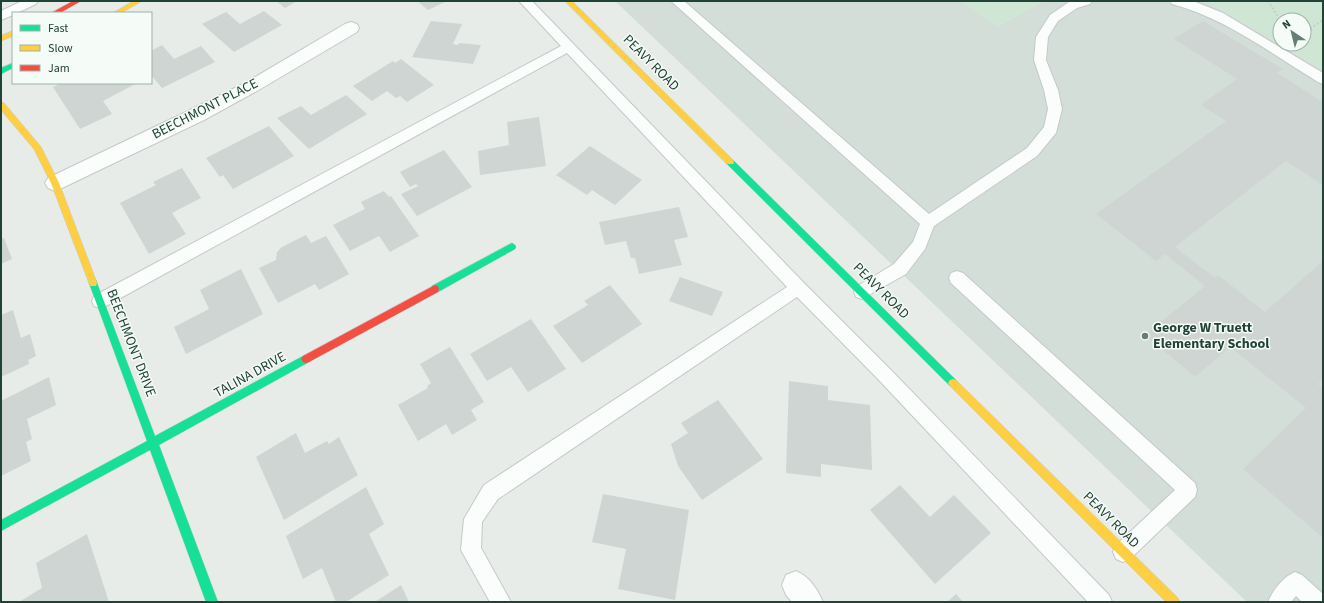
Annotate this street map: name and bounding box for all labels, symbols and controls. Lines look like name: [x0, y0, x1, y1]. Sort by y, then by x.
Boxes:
legend: [12, 12, 152, 84]
north arrow: [1272, 12, 1312, 52]
text: N: [1279, 16, 1294, 32]
text: Fast: [48, 20, 68, 37]
street label: PEAVY ROAD: [618, 30, 684, 96]
text: Slow: [48, 40, 73, 57]
text: Jam: [48, 60, 70, 77]
street label: BEECHMONT PLACE: [149, 74, 261, 144]
street label: PEAVY ROAD: [848, 258, 914, 324]
street label: BEECHMONT DRIVE: [101, 286, 161, 400]
place label: George W Truett Elementary School: [1153, 318, 1269, 354]
marker: George W Truett Elementary School: [1140, 331, 1150, 341]
street label: TALINA DRIVE: [210, 347, 290, 403]
street label: PEAVY ROAD: [1078, 487, 1144, 553]

